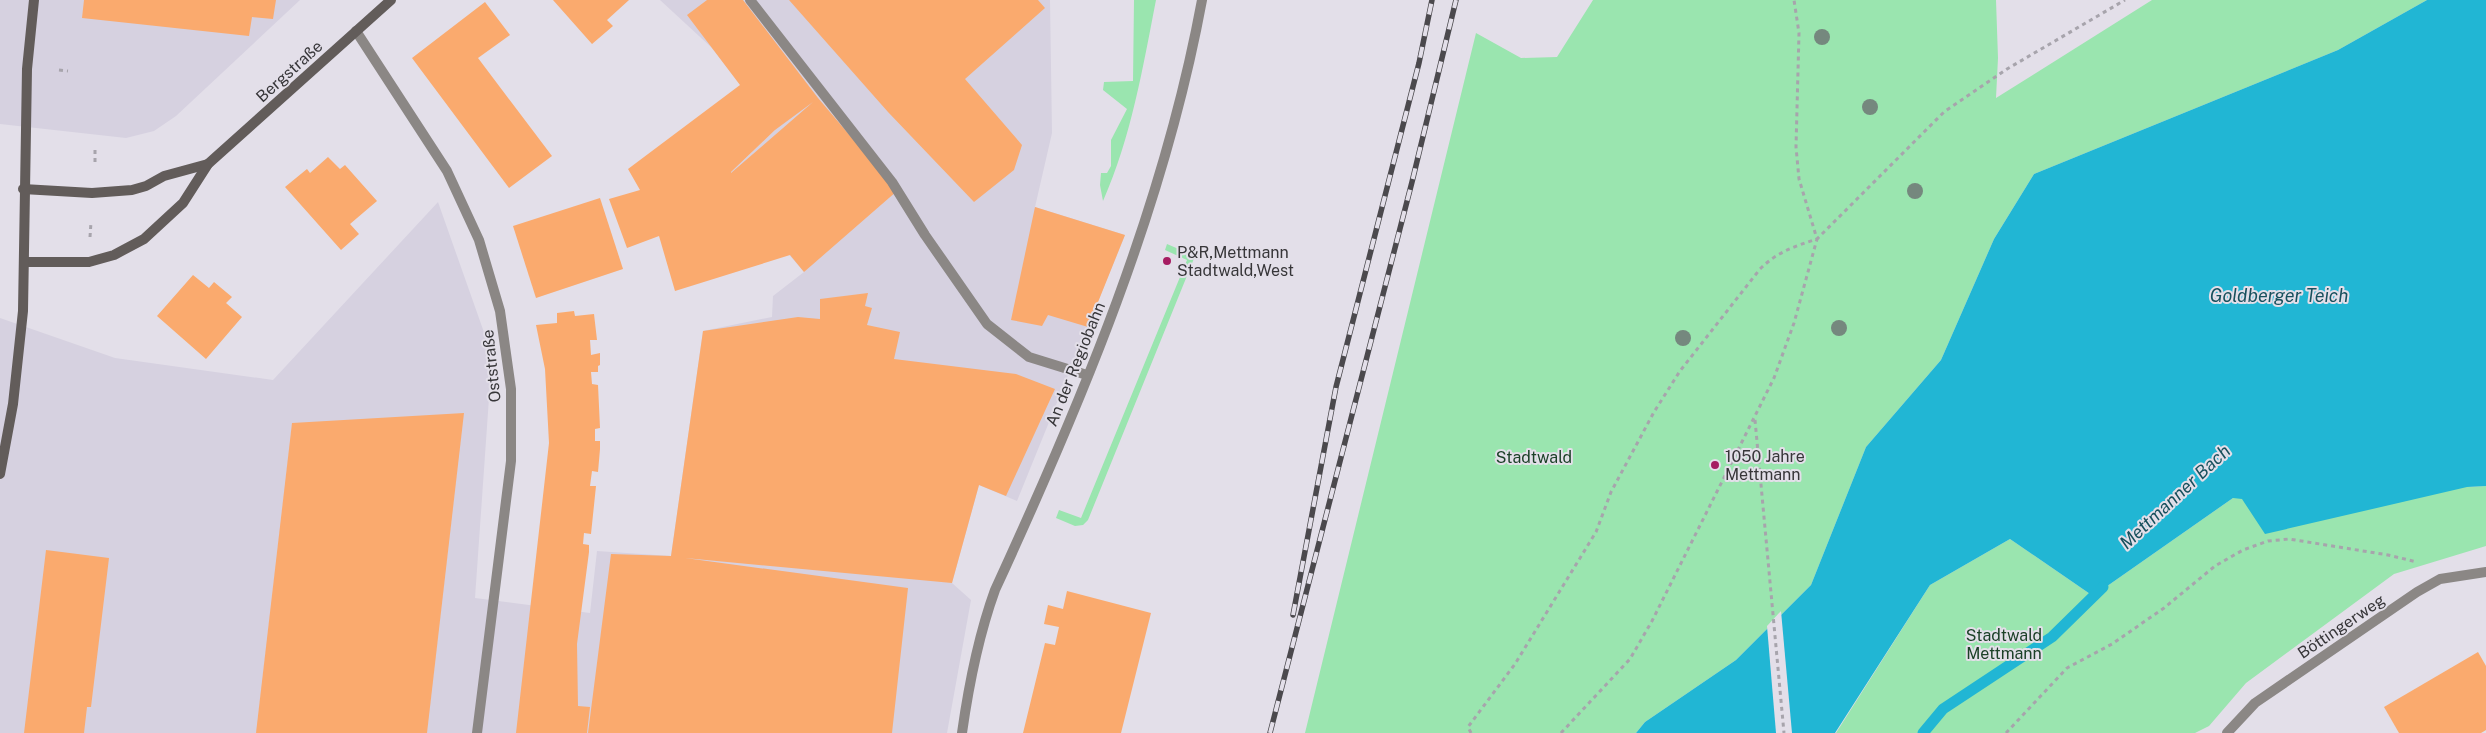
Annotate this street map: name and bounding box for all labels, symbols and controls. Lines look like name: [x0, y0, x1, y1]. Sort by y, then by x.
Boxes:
street label: Bergstraße: [252, 37, 327, 106]
place label: P&R,Mettmann Stadtwald,West: [1177, 243, 1294, 280]
marker: P&R,Mettmann Stadtwald,West: [1161, 255, 1173, 267]
water label: Goldberger Teich: [2210, 285, 2348, 306]
street label: An der Regiobahn: [1042, 299, 1109, 429]
street label: Oststraße: [478, 329, 505, 403]
water label: Mettmanner Bach: [2115, 440, 2234, 553]
place label: 1050 Jahre Mettmann: [1725, 447, 1805, 484]
park label: Stadtwald: [1496, 448, 1572, 467]
marker: 1050 Jahre Mettmann: [1709, 459, 1721, 471]
street label: Böttingerweg: [2294, 590, 2388, 663]
park label: Stadtwald Mettmann: [1966, 626, 2042, 663]

